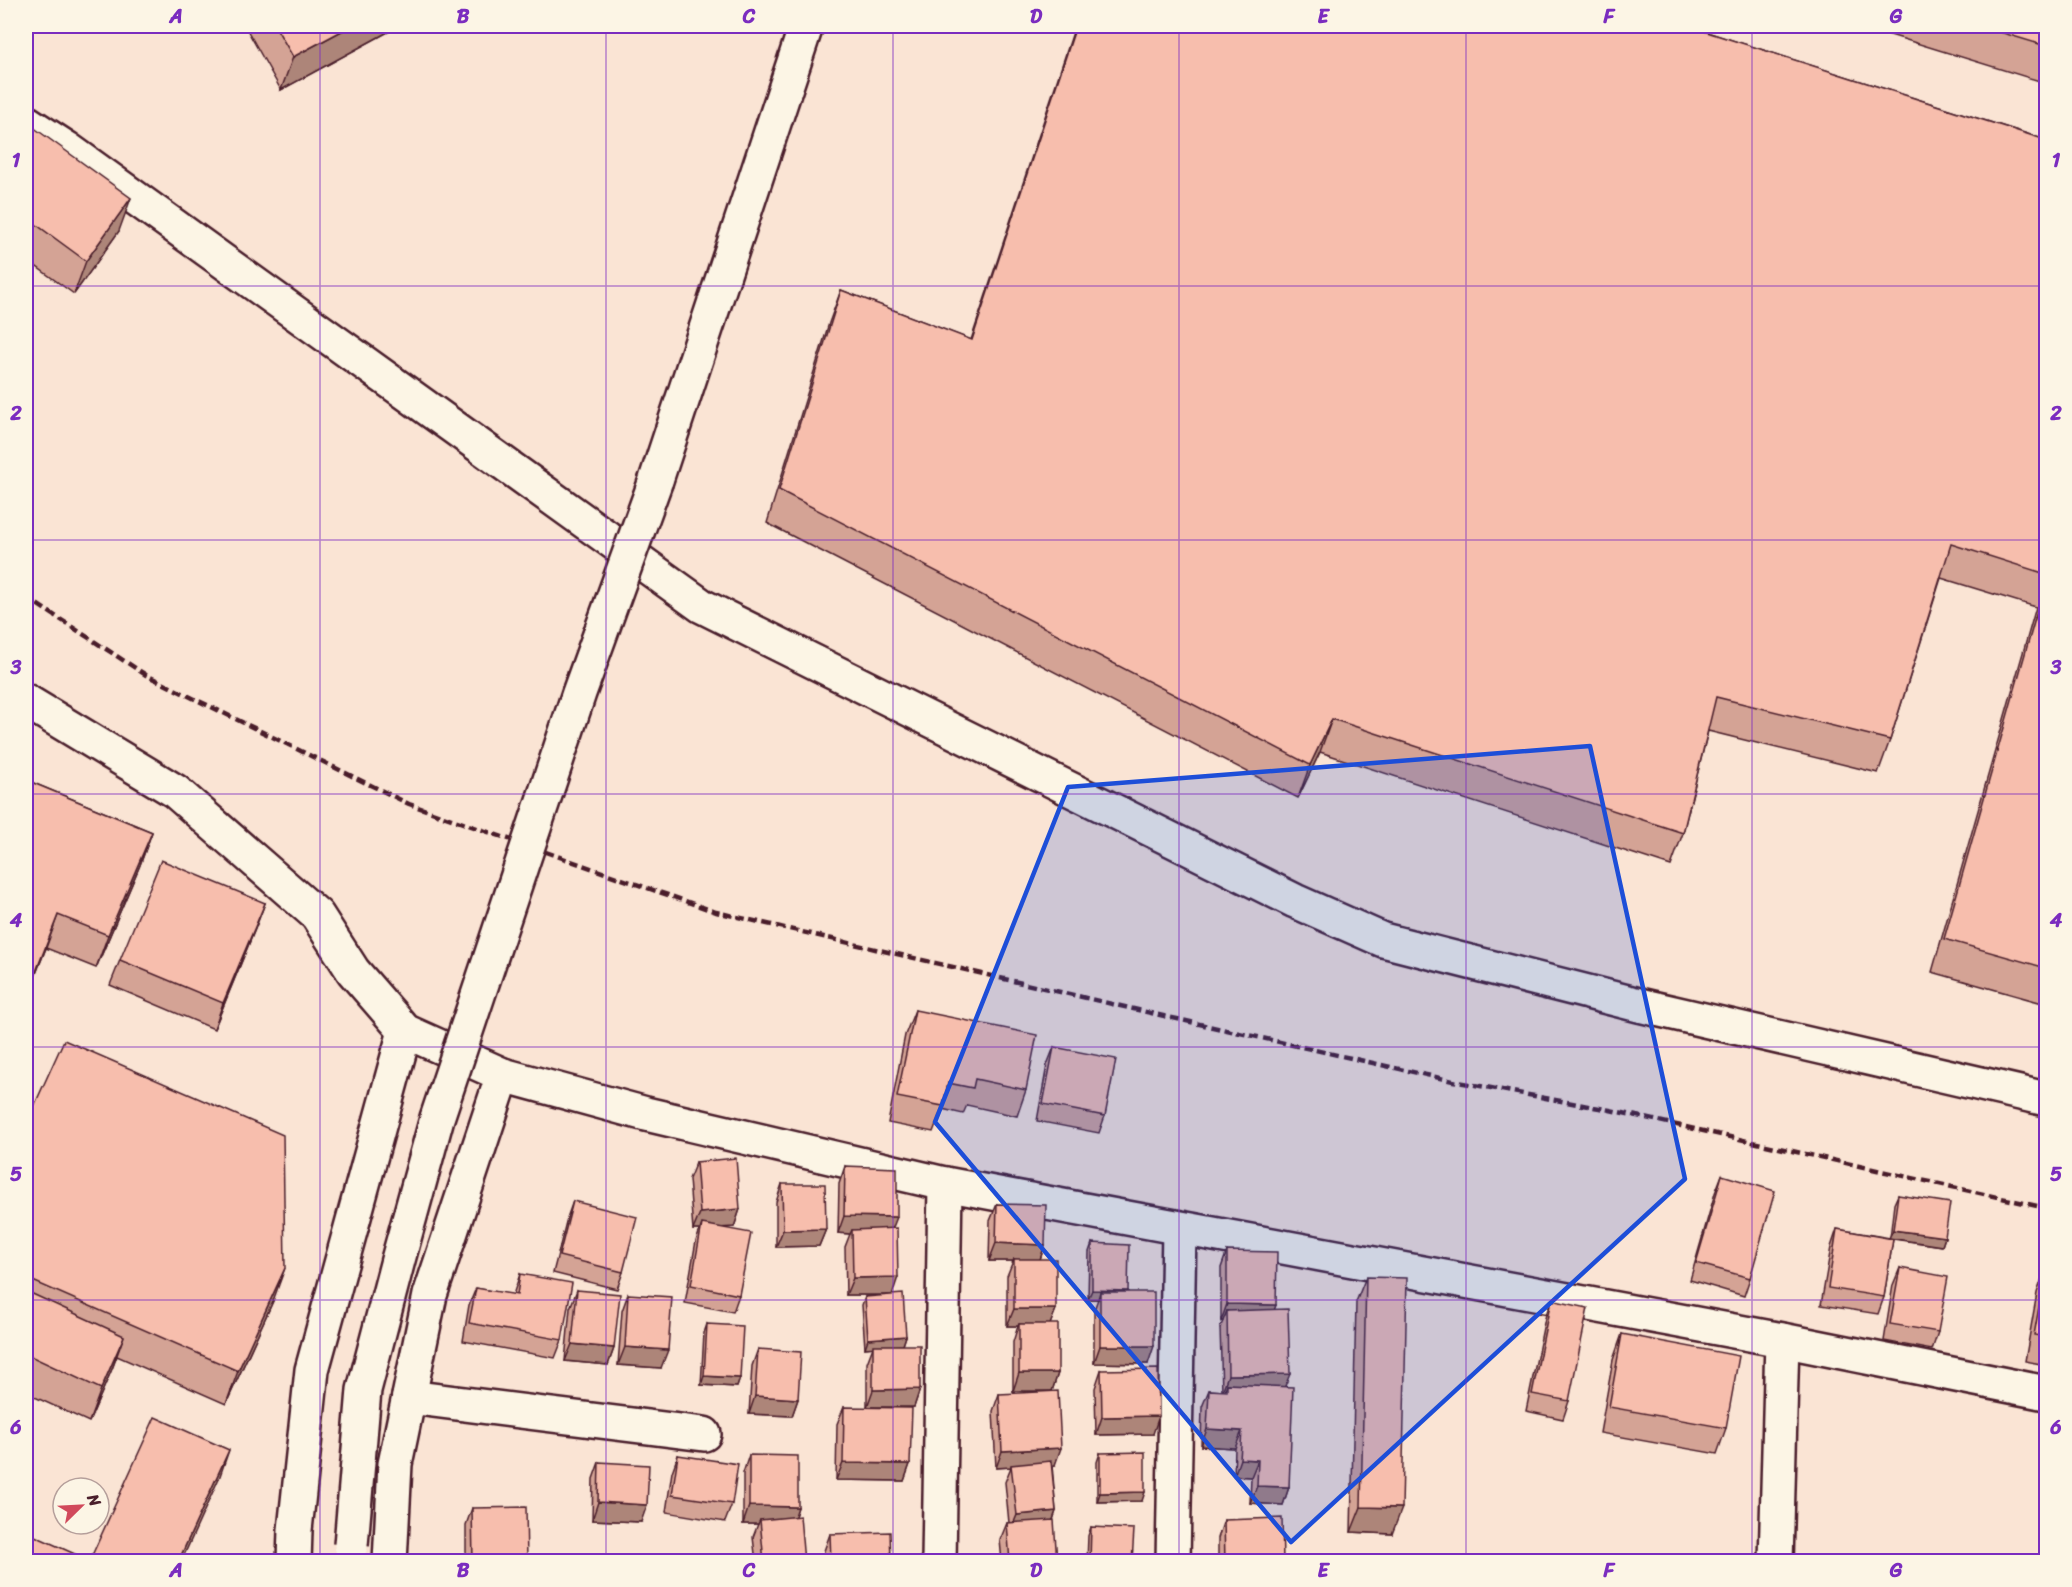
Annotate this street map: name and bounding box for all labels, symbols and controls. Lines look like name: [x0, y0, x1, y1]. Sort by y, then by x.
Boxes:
text: A: [168, 0, 183, 34]
text: B: [457, 0, 470, 34]
text: C: [742, 0, 756, 34]
text: D: [1030, 0, 1043, 34]
text: E: [1317, 0, 1330, 34]
text: F: [1603, 0, 1616, 34]
text: G: [1889, 0, 1903, 34]
text: 1: [12, 143, 21, 178]
text: 1: [2052, 143, 2061, 178]
text: 2: [9, 396, 22, 431]
text: 2: [2049, 396, 2062, 431]
text: 3: [10, 650, 22, 685]
text: 3: [2050, 650, 2062, 685]
text: 4: [9, 903, 23, 938]
text: 4: [2049, 903, 2063, 938]
text: 5: [10, 1157, 22, 1192]
text: 5: [2050, 1157, 2062, 1192]
text: 6: [9, 1410, 22, 1445]
text: 6: [2049, 1410, 2062, 1445]
north arrow: [51, 1476, 111, 1536]
text: N: [78, 1488, 110, 1512]
text: A: [168, 1553, 183, 1587]
text: B: [457, 1553, 470, 1587]
text: C: [742, 1553, 756, 1587]
text: D: [1030, 1553, 1043, 1587]
text: E: [1317, 1553, 1330, 1587]
text: F: [1603, 1553, 1616, 1587]
text: G: [1889, 1553, 1903, 1587]

